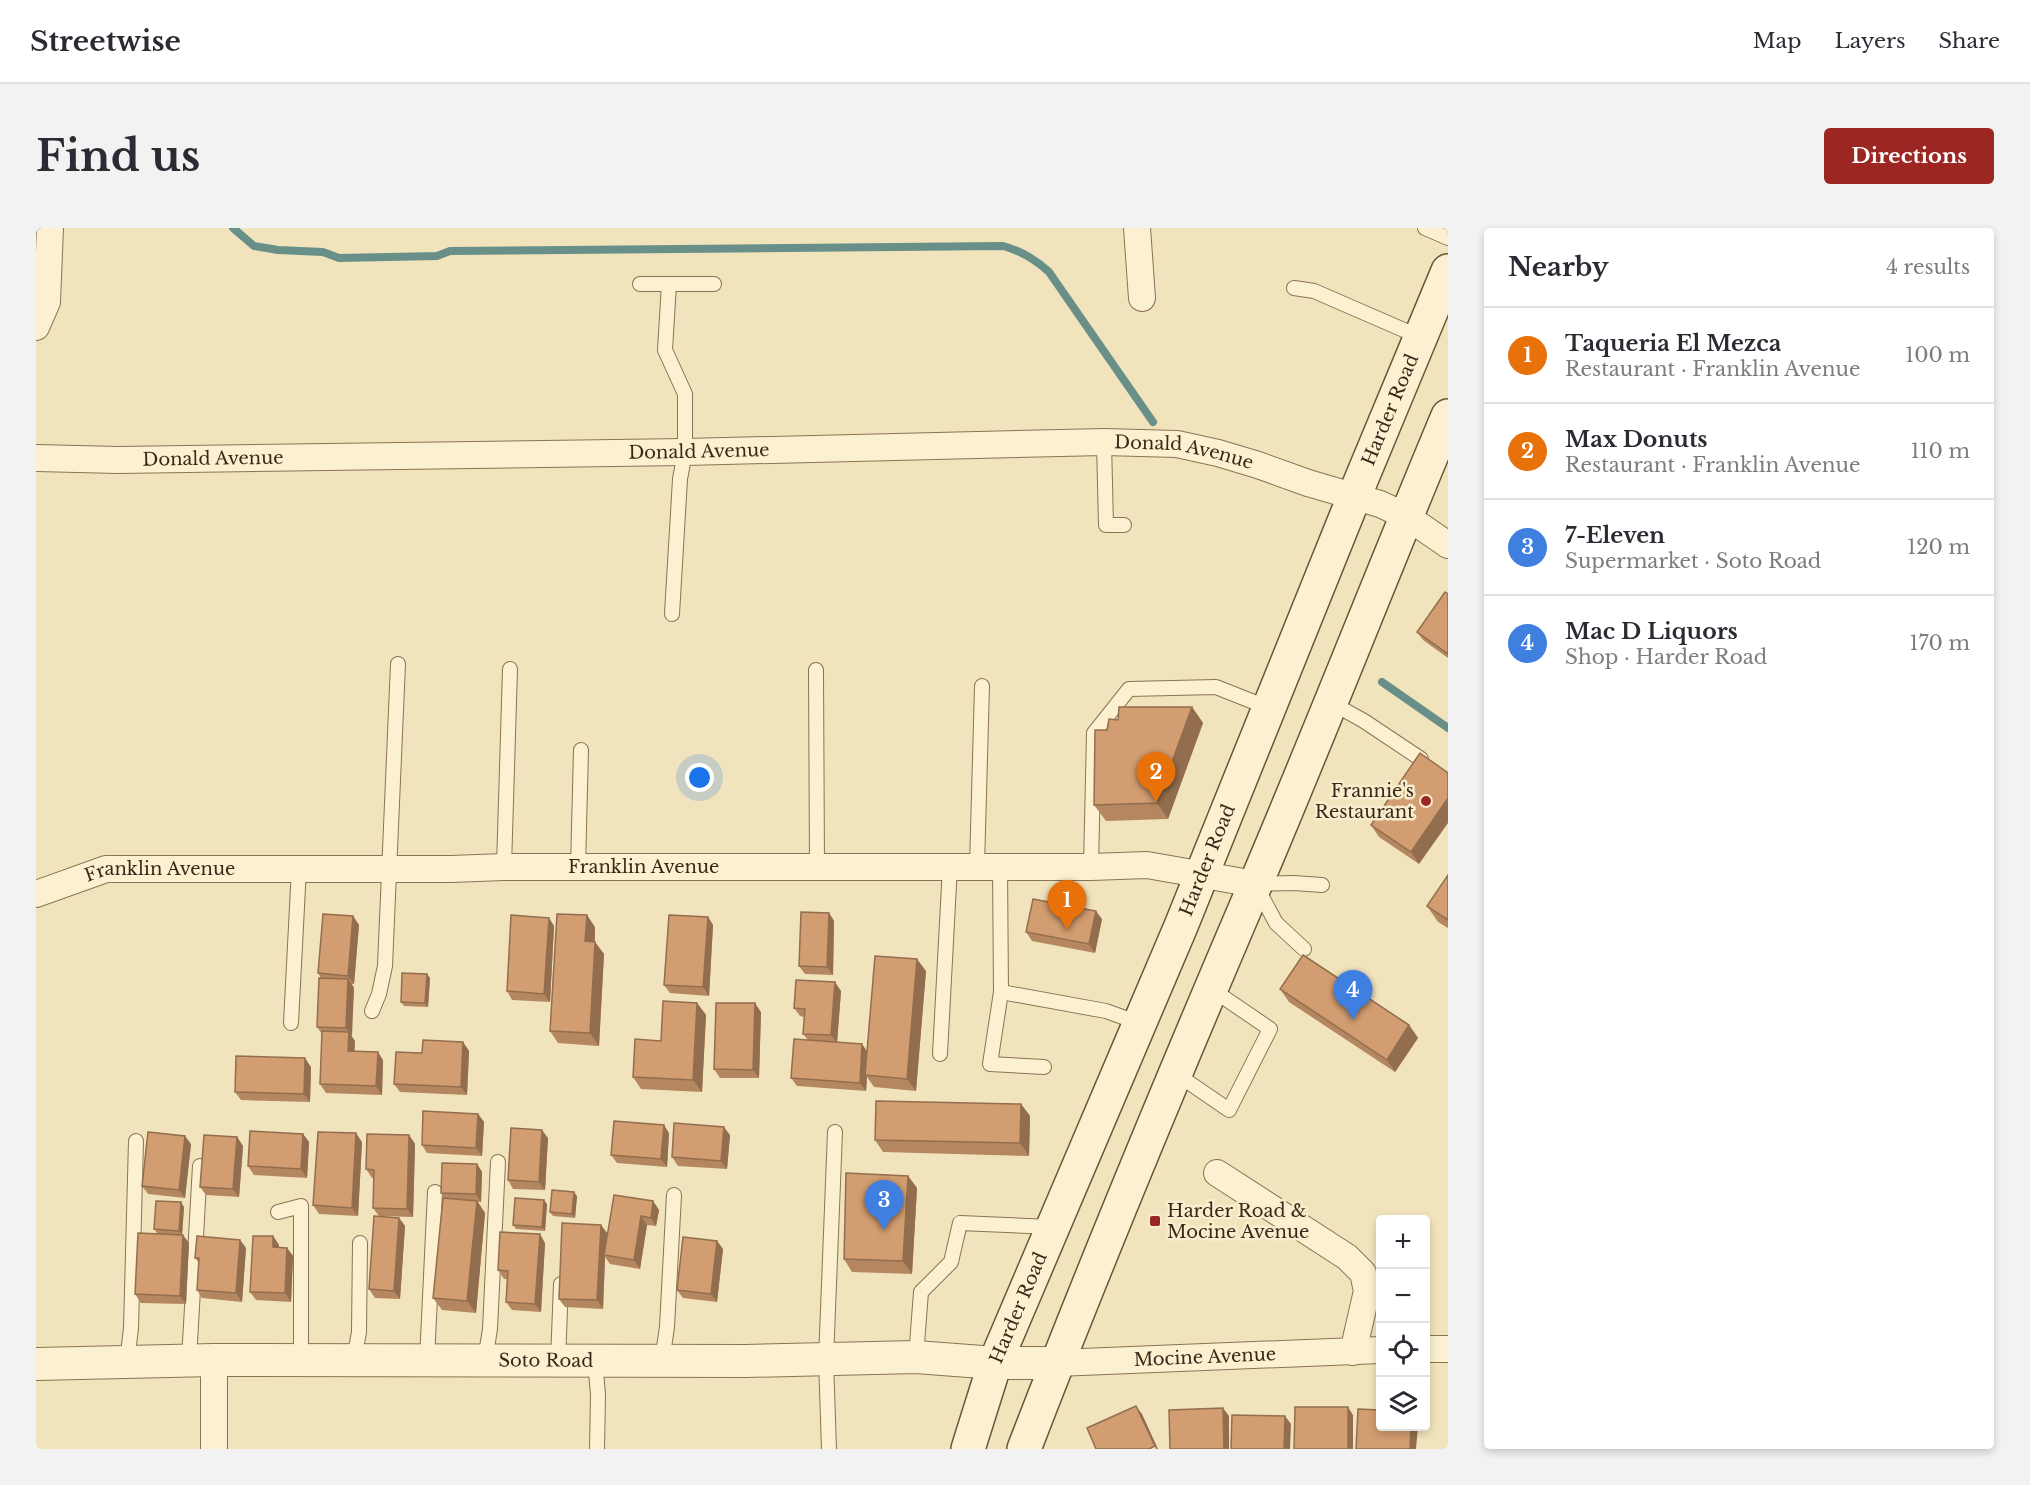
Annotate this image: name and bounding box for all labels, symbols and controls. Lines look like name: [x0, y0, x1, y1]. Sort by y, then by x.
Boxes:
text: Streetwise: [30, 24, 181, 59]
text: Map: [1753, 28, 1802, 54]
text: Layers: [1835, 28, 1906, 54]
text: Share: [1939, 28, 2000, 54]
button: Directions: [1824, 128, 1994, 184]
text: Find us: [36, 130, 200, 182]
text: Nearby: [1508, 251, 1609, 283]
text: 4 results: [1886, 255, 1970, 279]
text: Taqueria El Mezca: [1565, 330, 1781, 357]
text: 1: [1523, 343, 1532, 367]
text: 100 m: [1905, 343, 1970, 367]
street label: Harder Road: [1357, 351, 1423, 469]
text: Restaurant · Franklin Avenue: [1565, 357, 1860, 381]
text: Max Donuts: [1565, 426, 1708, 453]
street label: Donald Avenue: [1114, 431, 1256, 474]
street label: Donald Avenue: [628, 439, 770, 464]
text: 2: [1521, 439, 1534, 463]
text: 110 m: [1911, 439, 1970, 463]
street label: Donald Avenue: [142, 447, 284, 471]
text: Restaurant · Franklin Avenue: [1565, 453, 1860, 477]
text: 7-Eleven: [1565, 522, 1665, 549]
text: 3: [1521, 535, 1534, 559]
text: 120 m: [1907, 535, 1970, 559]
text: Supermarket · Soto Road: [1565, 549, 1821, 573]
text: Mac D Liquors: [1565, 618, 1738, 645]
text: 4: [1521, 631, 1534, 655]
text: 170 m: [1910, 631, 1970, 655]
text: Shop · Harder Road: [1565, 645, 1767, 669]
pin: 2: [1136, 752, 1176, 802]
your location: [685, 763, 714, 792]
place label: Frannie's Restaurant: [1315, 780, 1414, 823]
marker: Frannie's Restaurant: [1419, 794, 1433, 808]
street label: Harder Road: [1175, 801, 1240, 919]
street label: Franklin Avenue: [568, 856, 719, 878]
street label: Franklin Avenue: [82, 858, 235, 887]
pin: 1: [1048, 880, 1086, 930]
pin: 4: [1334, 970, 1372, 1020]
pin: 3: [864, 1180, 904, 1230]
place label: Harder Road & Mocine Avenue: [1167, 1200, 1309, 1243]
marker: Harder Road & Mocine Avenue: [1148, 1214, 1162, 1228]
map controls: [1376, 1215, 1430, 1431]
button: +: [1376, 1215, 1430, 1269]
street label: Harder Road: [985, 1249, 1052, 1367]
button: −: [1376, 1269, 1430, 1323]
button: locate: [1376, 1323, 1430, 1377]
street label: Mocine Avenue: [1133, 1343, 1277, 1371]
street label: Soto Road: [498, 1350, 594, 1372]
button: layers: [1376, 1377, 1430, 1431]

